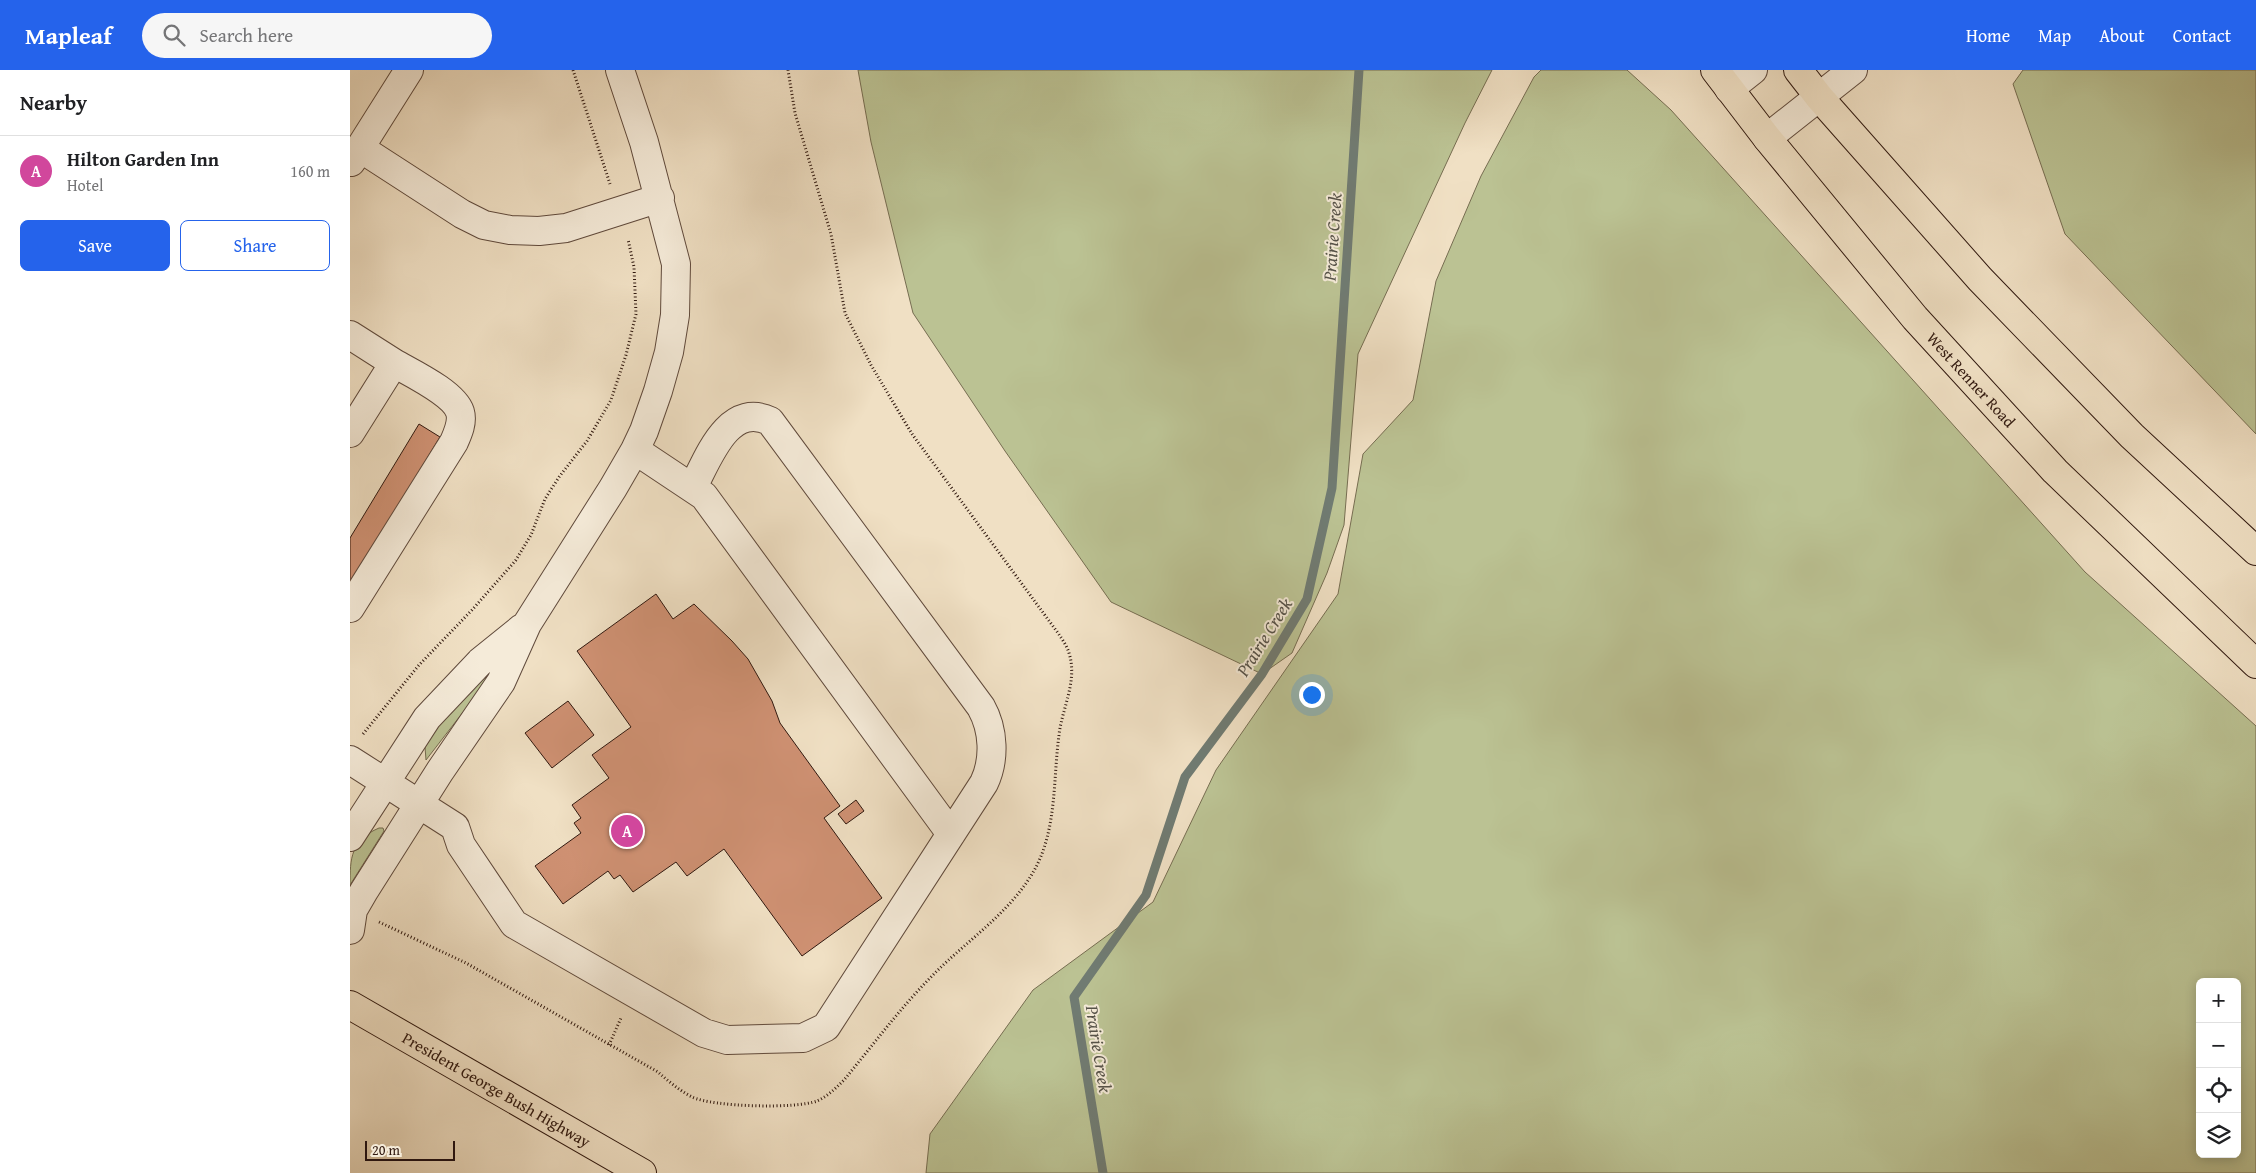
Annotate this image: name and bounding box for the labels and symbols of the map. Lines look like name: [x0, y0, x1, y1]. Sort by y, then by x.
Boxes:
water label: Prairie Creek: [1315, 191, 1349, 283]
street label: West Renner Road: [1921, 326, 2022, 433]
water label: Prairie Creek: [1229, 592, 1299, 682]
your location: [1299, 682, 1325, 708]
pin: A: [611, 812, 643, 850]
water label: Prairie Creek: [1079, 1002, 1119, 1095]
street label: President George Bush Highway: [398, 1026, 595, 1153]
scale bar: [365, 1138, 455, 1161]

